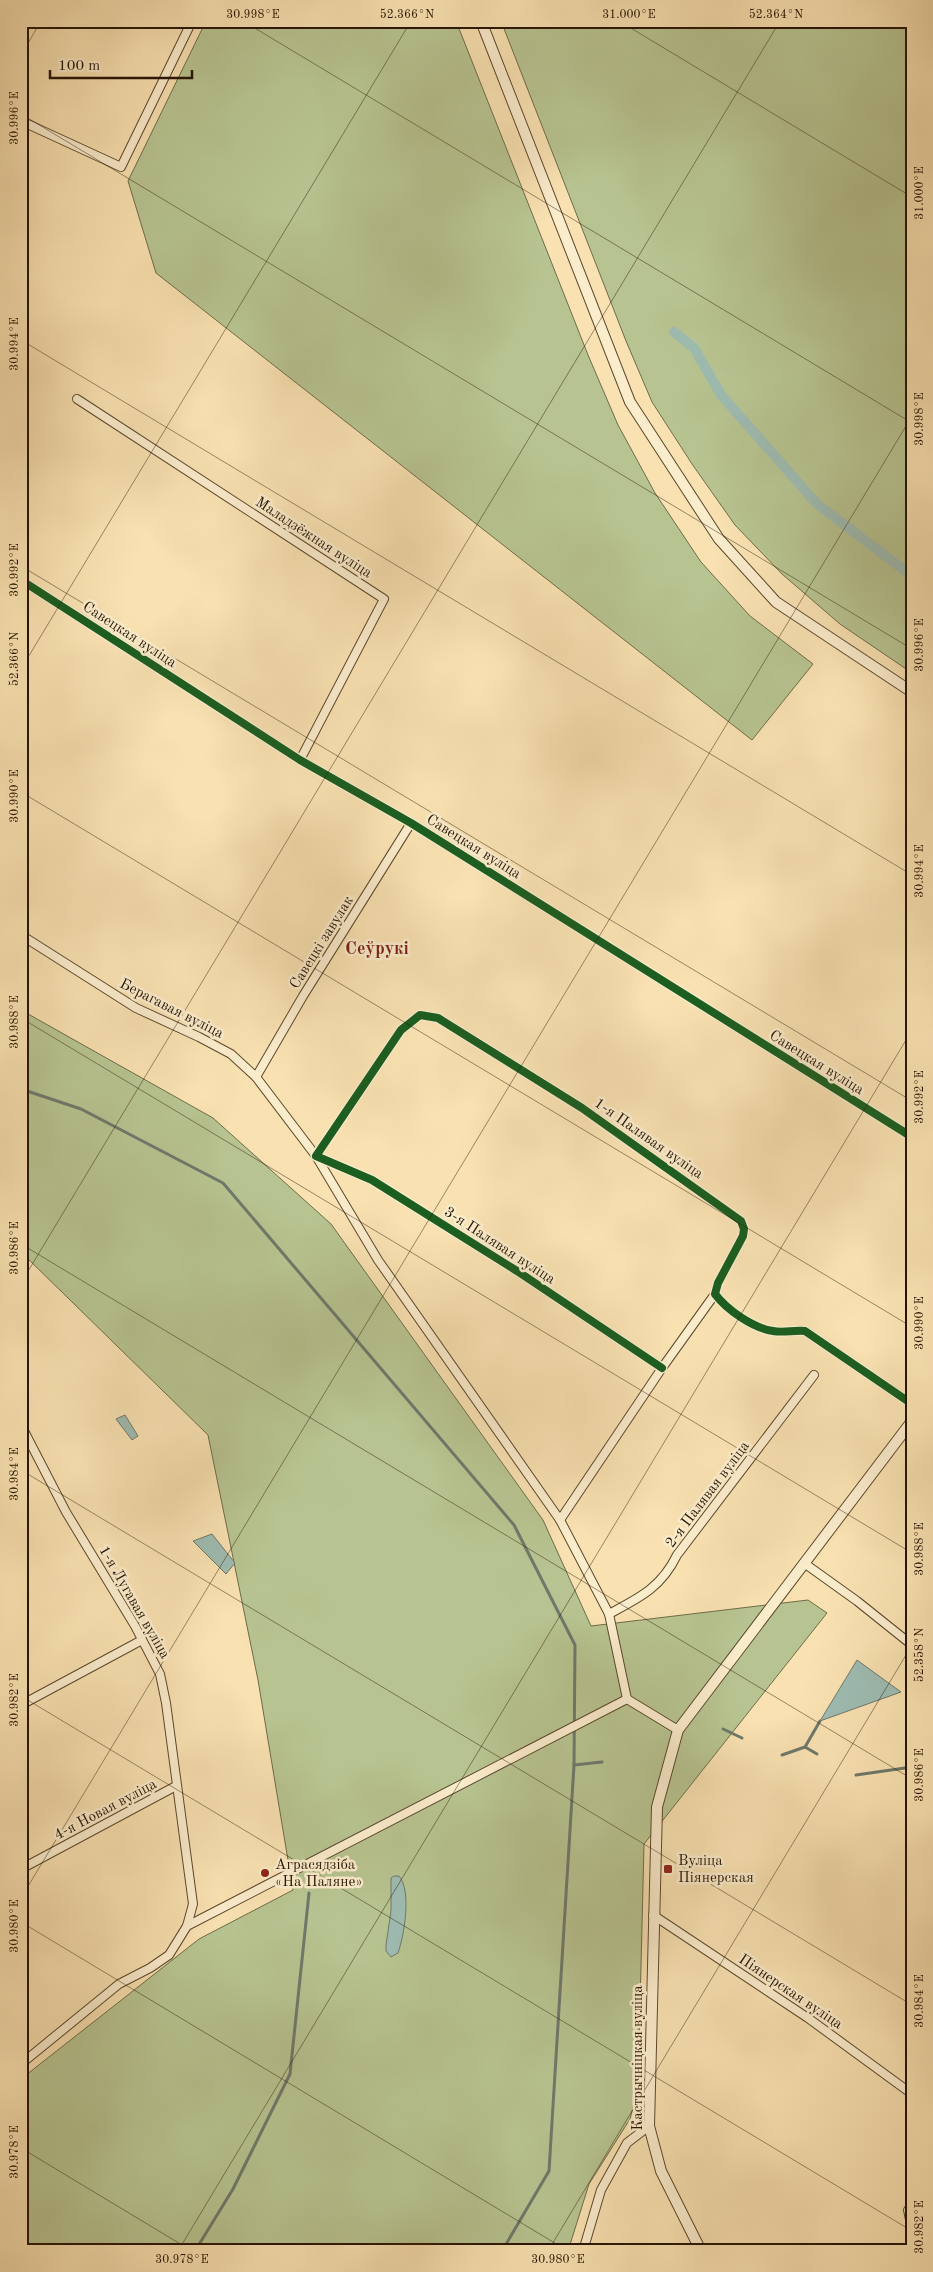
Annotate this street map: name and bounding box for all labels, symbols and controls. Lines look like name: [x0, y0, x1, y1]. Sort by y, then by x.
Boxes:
text: 52.366°N: [380, 8, 434, 21]
text: 52.364°N: [749, 8, 803, 21]
text: 30.998°E: [226, 9, 280, 21]
text: 31.000°E: [602, 9, 656, 21]
scale bar: [50, 48, 192, 80]
text: 100 m: [58, 59, 100, 74]
text: 30.996°E: [9, 91, 21, 145]
text: 31.000°E: [914, 166, 926, 220]
text: 30.994°E: [9, 317, 21, 371]
text: 30.998°E: [914, 392, 926, 446]
street label: Маладзёжная вуліца: [252, 495, 375, 582]
text: 30.992°E: [9, 543, 21, 597]
street label: Савецкая вуліца: [80, 599, 179, 671]
text: 30.996°E: [914, 618, 926, 672]
text: 52.366°N: [8, 632, 21, 686]
text: 30.990°E: [9, 769, 21, 823]
street label: Савецкая вуліца: [423, 812, 524, 883]
text: 30.994°E: [914, 844, 926, 898]
street label: Савецкі завулак: [288, 893, 357, 992]
district label: Сеўрукі: [345, 940, 409, 958]
street label: Берагавая вуліца: [117, 977, 226, 1042]
text: 30.988°E: [9, 995, 21, 1049]
street label: Савецкая вуліца: [766, 1028, 867, 1099]
text: 30.992°E: [914, 1070, 926, 1124]
street label: 1-я Палявая вуліца: [591, 1096, 706, 1183]
street label: 3-я Палявая вуліца: [441, 1205, 558, 1288]
text: 30.986°E: [9, 1221, 21, 1275]
text: 30.990°E: [914, 1296, 926, 1350]
street label: 2-я Палявая вуліца: [663, 1438, 753, 1551]
text: 30.984°E: [9, 1447, 21, 1501]
text: 30.988°E: [914, 1522, 926, 1576]
street label: 1-я Лугавая вуліца: [95, 1544, 172, 1662]
text: 52.358°N: [913, 1628, 926, 1682]
text: 30.982°E: [9, 1673, 21, 1727]
text: 30.986°E: [914, 1748, 926, 1802]
street label: 4-я Новая вуліца: [52, 1777, 160, 1844]
place label: Вуліца Піянерская: [678, 1854, 754, 1886]
place label: Аграсядзіба «На Паляне»: [275, 1858, 363, 1890]
marker: Вуліца Піянерская: [662, 1863, 674, 1875]
marker: Аграсядзіба «На Паляне»: [259, 1867, 271, 1879]
text: 30.980°E: [9, 1899, 21, 1953]
street label: Піянерская вуліца: [736, 1952, 845, 2033]
text: 30.984°E: [914, 1974, 926, 2028]
street label: Кастрычніцкая вуліца: [631, 1985, 646, 2131]
text: 30.978°E: [9, 2125, 21, 2179]
text: 30.982°E: [914, 2200, 926, 2254]
text: 30.978°E: [155, 2254, 209, 2266]
text: 30.980°E: [531, 2254, 585, 2266]

